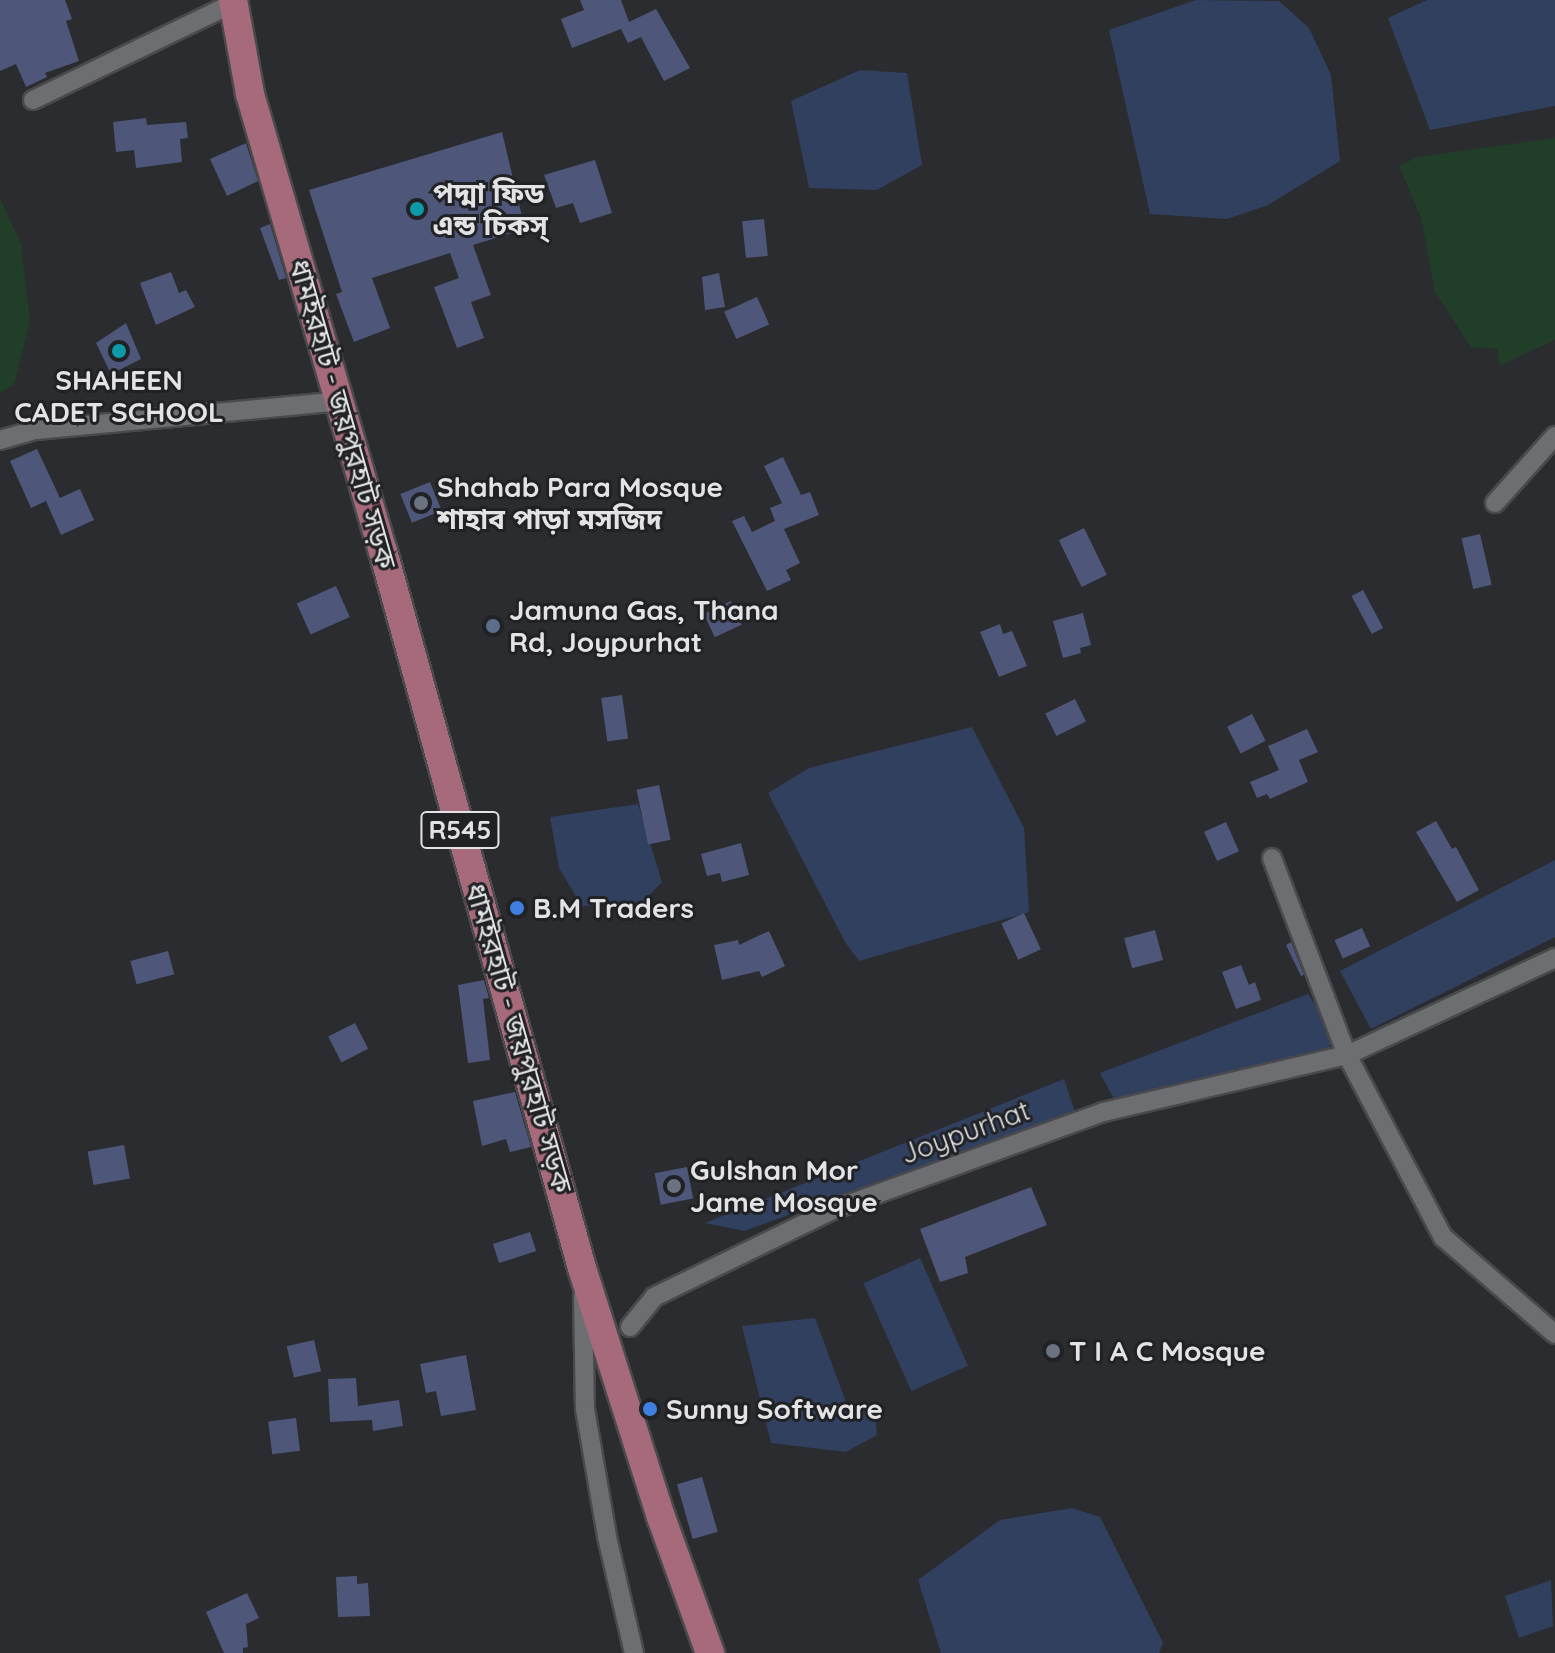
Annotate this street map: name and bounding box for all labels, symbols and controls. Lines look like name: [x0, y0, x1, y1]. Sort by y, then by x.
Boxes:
place label: পদ্মা ফিড এন্ড চিকস্‌: [433, 176, 548, 242]
marker: পদ্মা ফিড এন্ড চিকস্‌: [408, 200, 426, 218]
street label: ধামইরহাট - জয়পুরহাট সড়ক: [283, 255, 403, 573]
marker: SHAHEEN CADET SCHOOL: [110, 342, 128, 360]
place label: SHAHEEN CADET SCHOOL: [14, 363, 224, 429]
place label: Shahab Para Mosque শাহাব পাড়া মসজিদ: [437, 470, 723, 536]
marker: Shahab Para Mosque শাহাব পাড়া মসজিদ: [412, 494, 430, 512]
place label: Jamuna Gas, Thana Rd, Joypurhat: [509, 593, 779, 659]
marker: Jamuna Gas, Thana Rd, Joypurhat: [484, 617, 502, 635]
road number: R545: [420, 808, 500, 852]
street label: ধামইরহাট - জয়পুরহাট সড়ক: [459, 879, 579, 1197]
place label: B.M Traders: [533, 891, 694, 925]
marker: B.M Traders: [508, 899, 526, 917]
street label: Joypurhat: [896, 1093, 1034, 1171]
place label: Gulshan Mor Jame Mosque: [690, 1153, 878, 1219]
marker: Gulshan Mor Jame Mosque: [665, 1177, 683, 1195]
place label: T I A C Mosque: [1069, 1334, 1265, 1368]
marker: T I A C Mosque: [1044, 1342, 1062, 1360]
place label: Sunny Software: [666, 1392, 883, 1426]
marker: Sunny Software: [641, 1400, 659, 1418]

